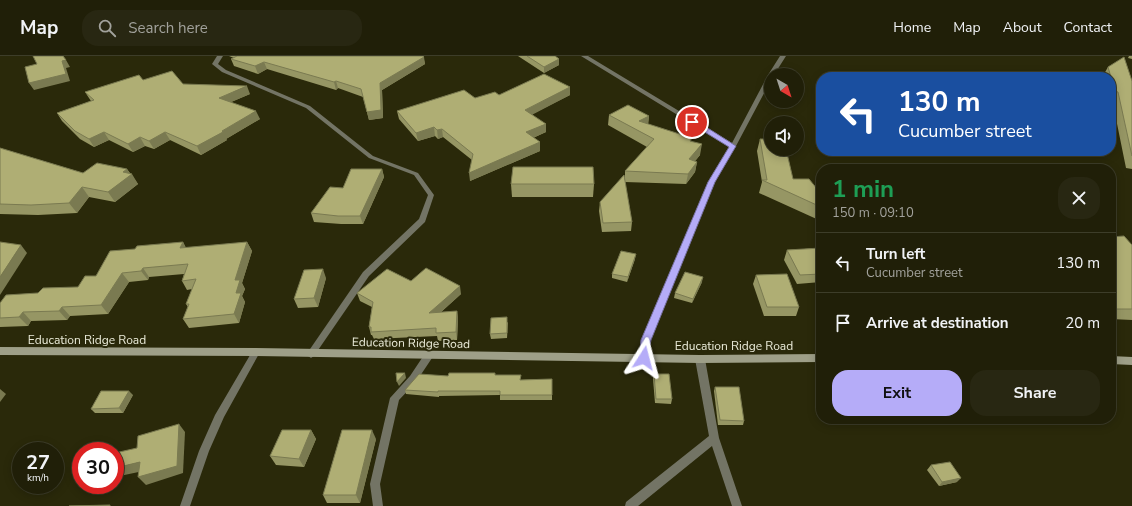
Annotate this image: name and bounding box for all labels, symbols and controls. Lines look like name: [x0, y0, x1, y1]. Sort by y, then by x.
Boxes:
search box: [82, 10, 362, 46]
text: Map: [20, 15, 58, 41]
icon: search: [96, 17, 118, 39]
text: Search here: [128, 18, 208, 38]
text: Home: [893, 18, 931, 37]
text: Map: [953, 18, 981, 37]
text: About: [1003, 18, 1042, 37]
text: Contact: [1064, 18, 1112, 37]
north arrow: [764, 68, 804, 108]
map controls: [764, 68, 804, 156]
text: 130 m: [898, 83, 981, 121]
icon: left: [832, 88, 884, 140]
pin: [675, 105, 709, 139]
icon: arrive: [681, 111, 703, 133]
button: sound: [764, 116, 804, 156]
text: Cucumber street: [898, 119, 1032, 143]
text: 1 min: [832, 173, 894, 205]
button: close: [1058, 177, 1100, 219]
text: 150 m · 09:10: [832, 204, 914, 222]
text: Turn left: [866, 244, 925, 264]
icon: left: [832, 252, 854, 274]
text: 130 m: [1056, 253, 1100, 273]
text: Cucumber street: [866, 264, 963, 282]
icon: arrive: [832, 312, 854, 334]
text: Arrive at destination: [866, 313, 1009, 333]
text: 20 m: [1065, 313, 1100, 333]
street label: Education Ridge Road: [28, 332, 146, 348]
street label: Education Ridge Road: [352, 334, 470, 352]
position arrow: [623, 337, 665, 379]
street label: Education Ridge Road: [675, 338, 793, 354]
button: Exit: [832, 370, 962, 416]
button: Share: [970, 370, 1100, 416]
speed limit sign: 30: [72, 442, 124, 494]
text: 27: [26, 449, 50, 476]
text: km/h: [27, 471, 49, 485]

